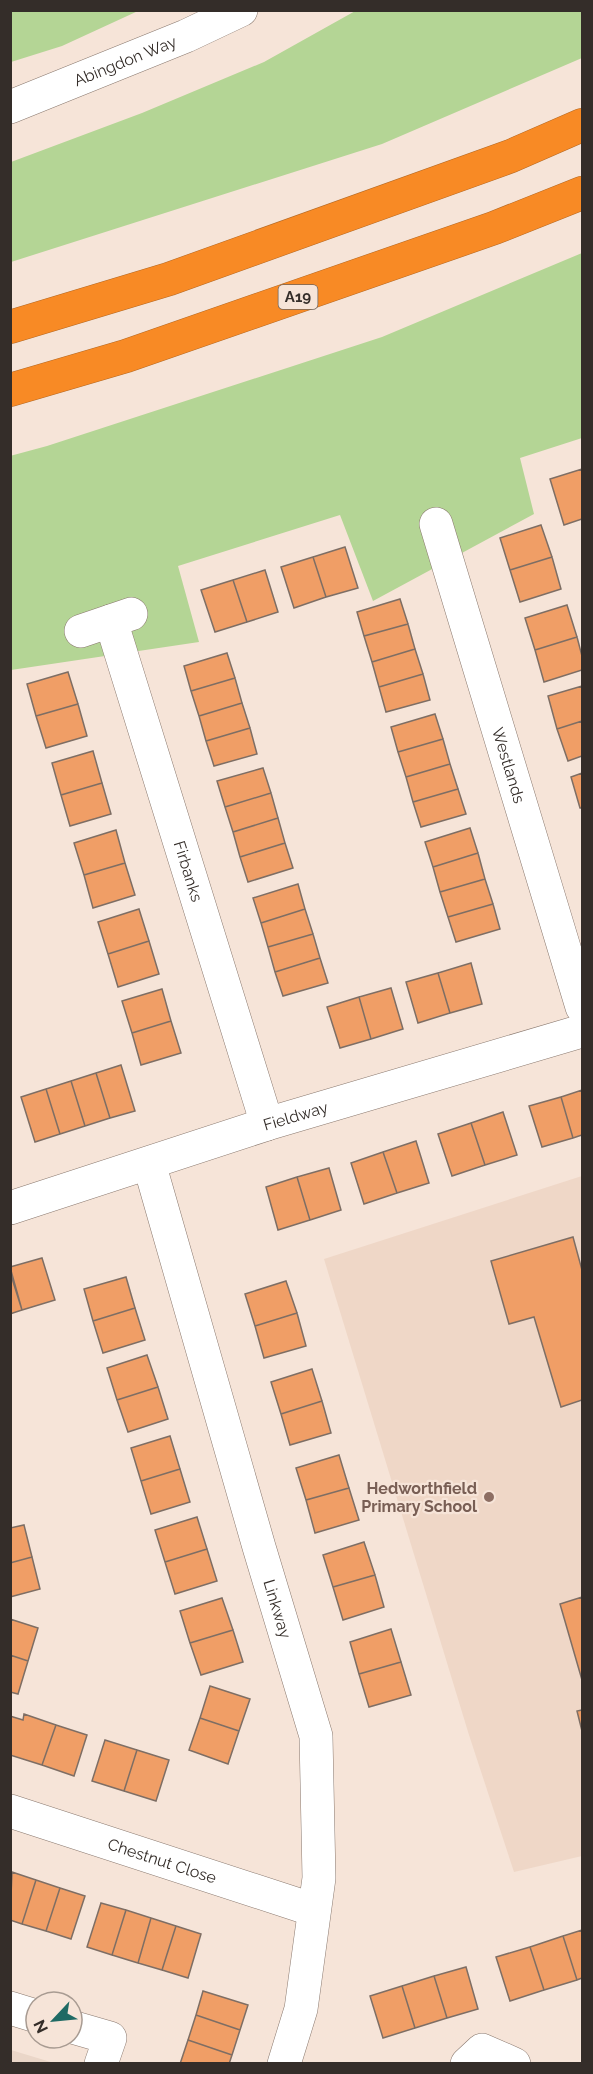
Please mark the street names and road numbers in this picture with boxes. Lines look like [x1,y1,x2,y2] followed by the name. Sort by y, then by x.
[71,32,179,90] street label: Abingdon Way
[278,285,318,309] road number: A19
[488,725,529,806] street label: Westlands
[170,839,207,904] street label: Firbanks
[261,1097,330,1135] street label: Fieldway
[259,1577,295,1641] street label: Linkway
[105,1834,219,1888] street label: Chestnut Close

